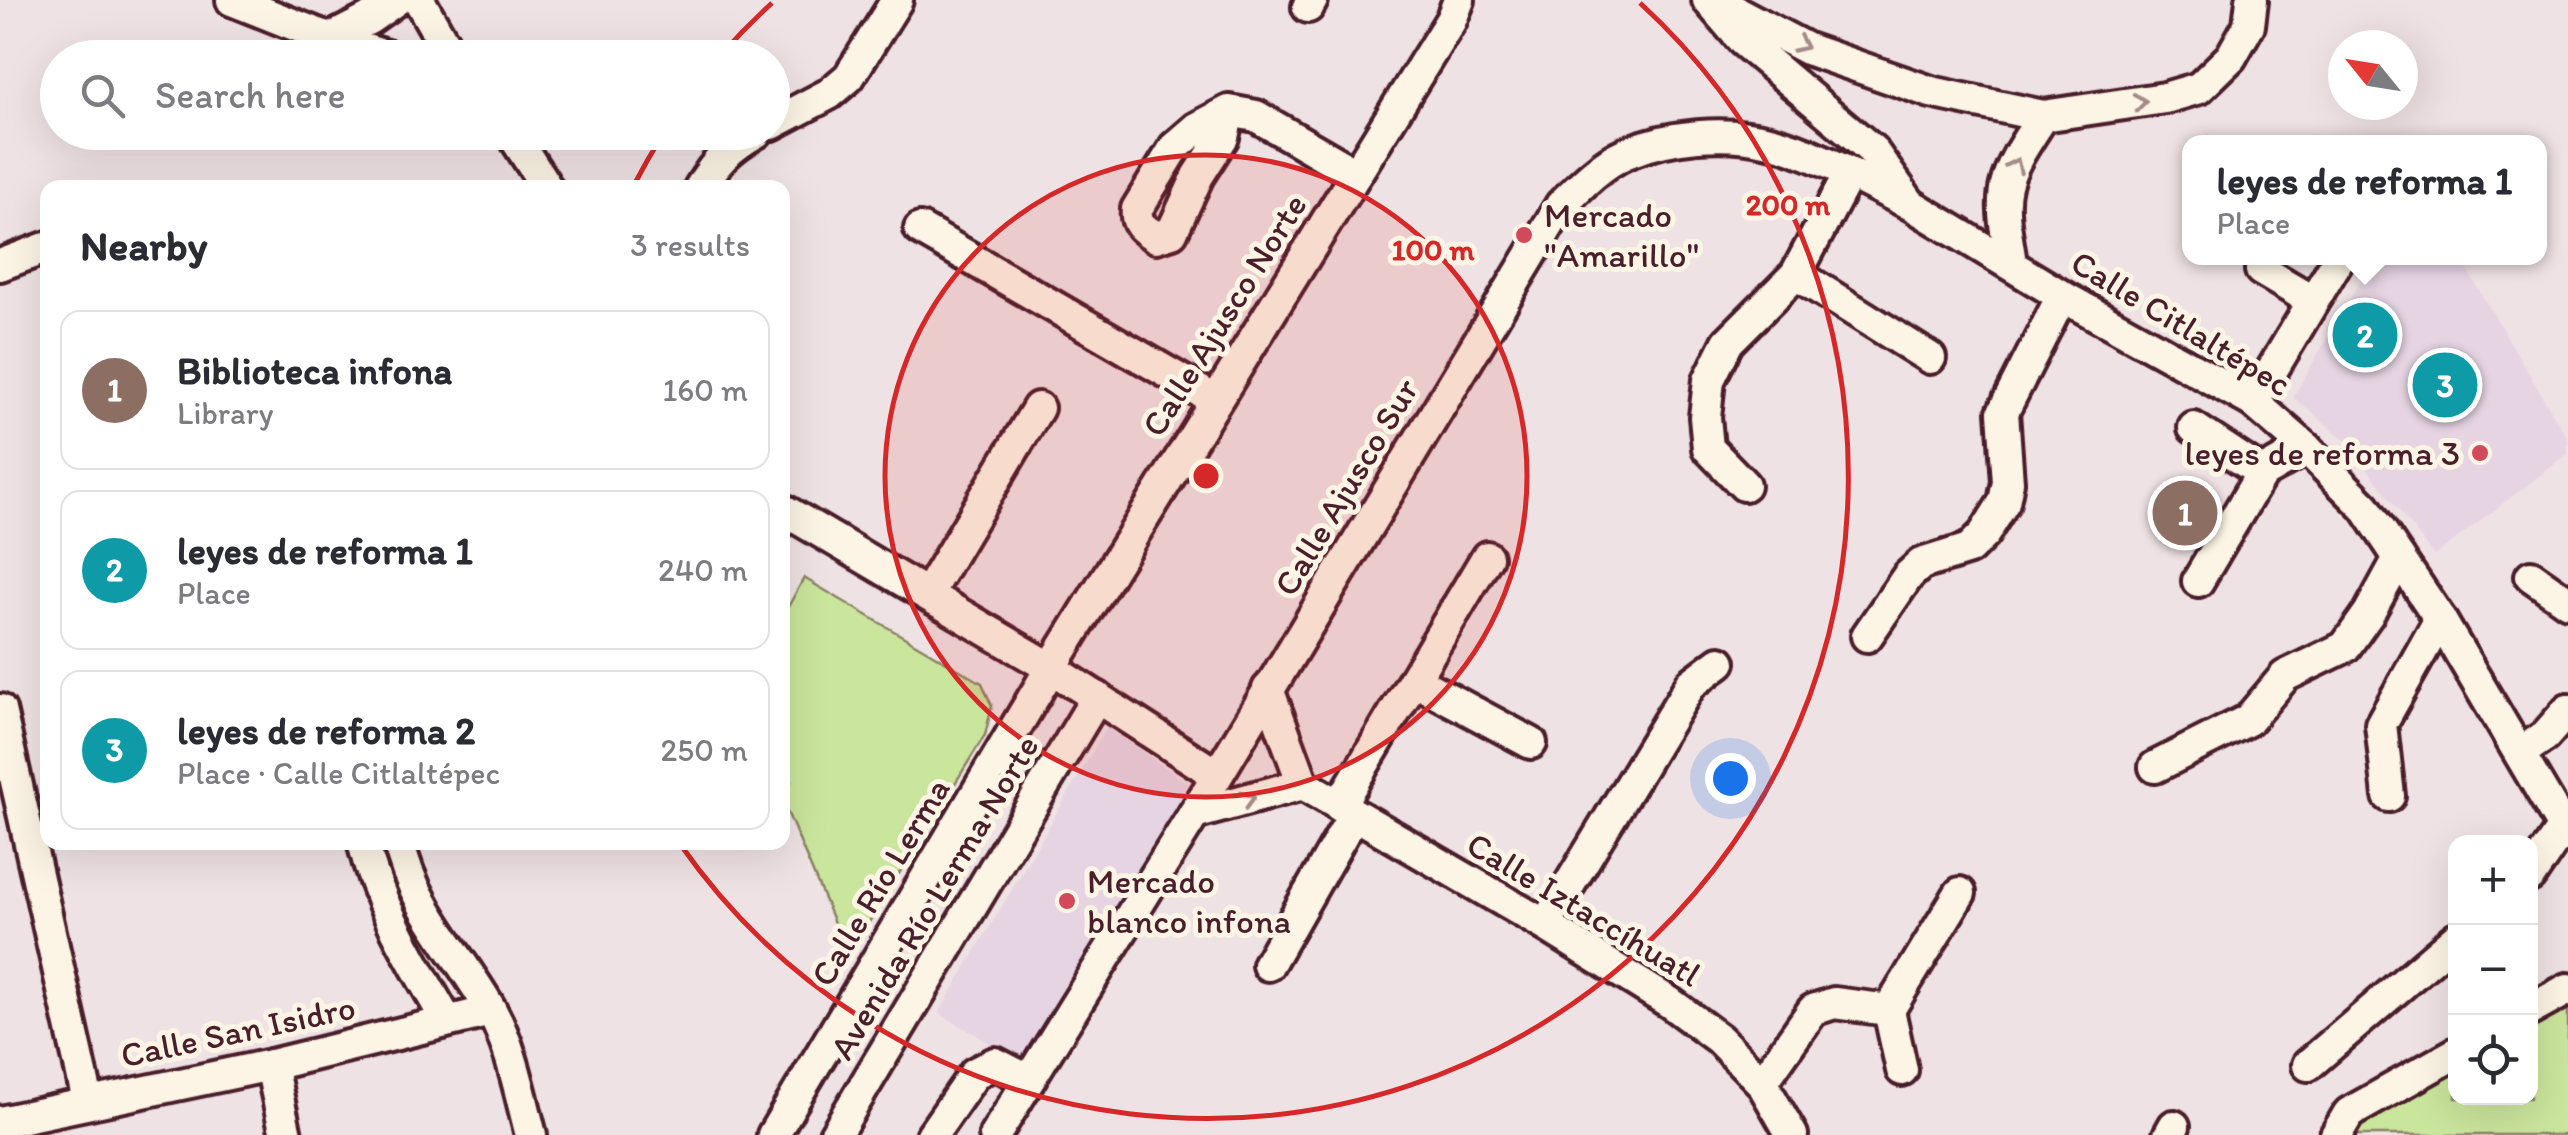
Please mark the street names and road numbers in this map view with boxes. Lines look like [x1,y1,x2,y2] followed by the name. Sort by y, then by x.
[1132,186,1316,444] street label: Calle Ajusco Norte
[2064,241,2298,405] street label: Calle Citlaltépec
[1265,371,1427,603] street label: Calle Ajusco Sur
[820,727,1048,1067] street label: Avenida Río Lerma Norte
[801,770,959,994] street label: Calle Río Lerma
[1459,823,1709,995] street label: Calle Iztaccíhuatl
[117,986,359,1076] street label: Calle San Isidro

